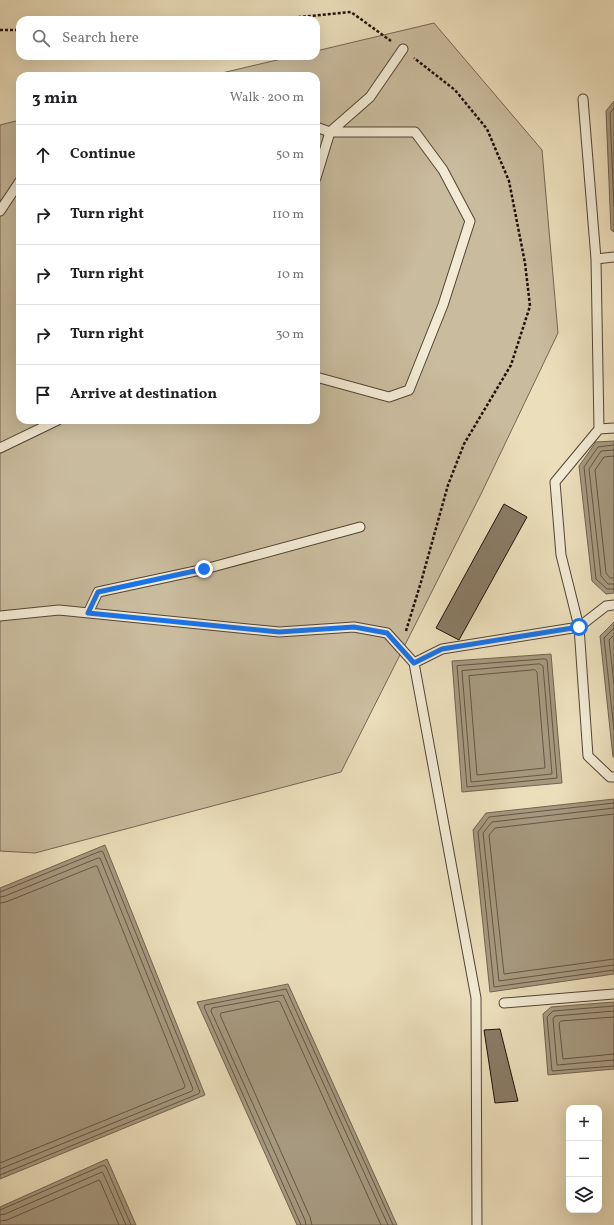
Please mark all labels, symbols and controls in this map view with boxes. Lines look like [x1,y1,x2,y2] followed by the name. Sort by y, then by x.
[16,16,320,60] search box
[30,27,52,49] icon: search
[62,28,139,49] text: Search here
[32,87,78,110] text: 3 min
[230,89,304,107] text: Walk · 200 m
[32,144,54,166] icon: ahead
[70,144,135,165] text: Continue
[276,146,304,164] text: 50 m
[32,204,54,226] icon: right
[70,204,144,225] text: Turn right
[272,206,304,224] text: 110 m
[32,264,54,286] icon: right
[70,264,144,285] text: Turn right
[277,266,304,284] text: 10 m
[32,324,54,346] icon: right
[70,324,144,345] text: Turn right
[276,326,304,344] text: 30 m
[32,384,54,406] icon: arrive
[70,384,217,405] text: Arrive at destination
[195,560,213,578] route end
[570,618,588,636] route start
[566,1105,602,1213] map controls
[566,1105,602,1141] button: +
[566,1141,602,1177] button: −
[566,1177,602,1213] button: layers

